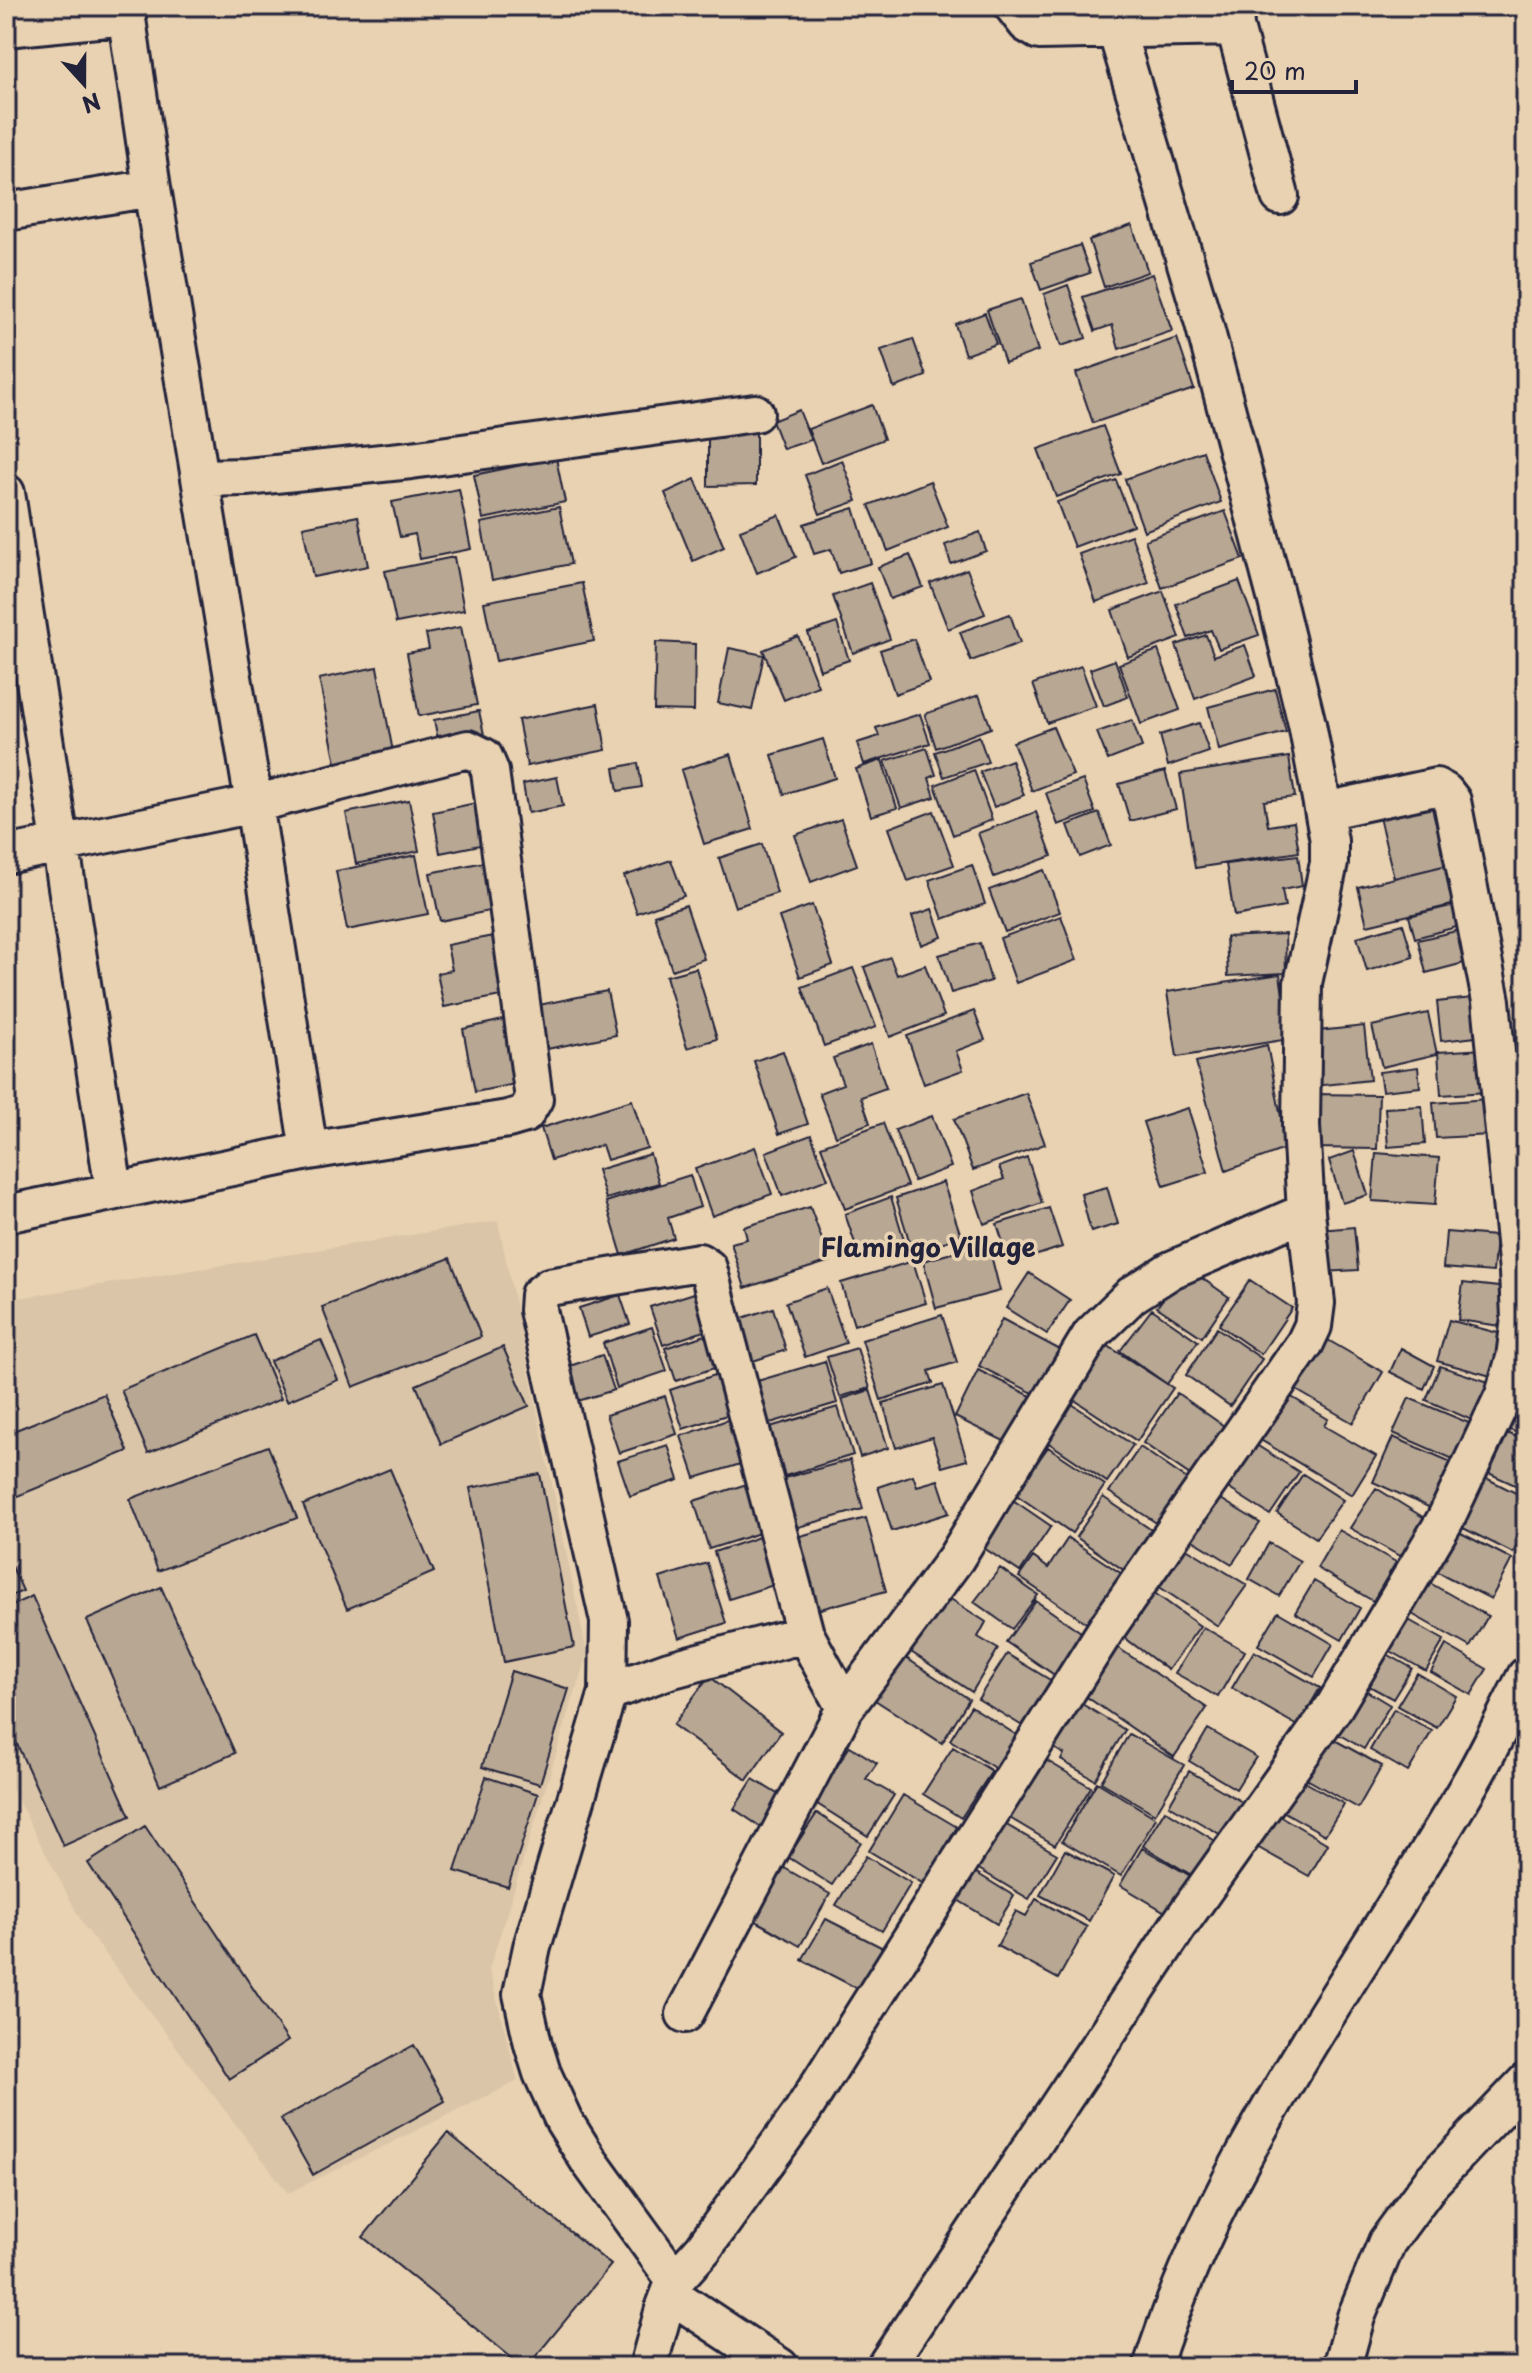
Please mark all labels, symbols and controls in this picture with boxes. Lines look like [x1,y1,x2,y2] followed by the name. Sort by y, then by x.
[44,44,124,124] north arrow
[1232,44,1356,94] scale bar
[1244,52,1306,88] text: 20 m
[78,86,106,123] text: N
[820,1227,1036,1266] district label: Flamingo Village

